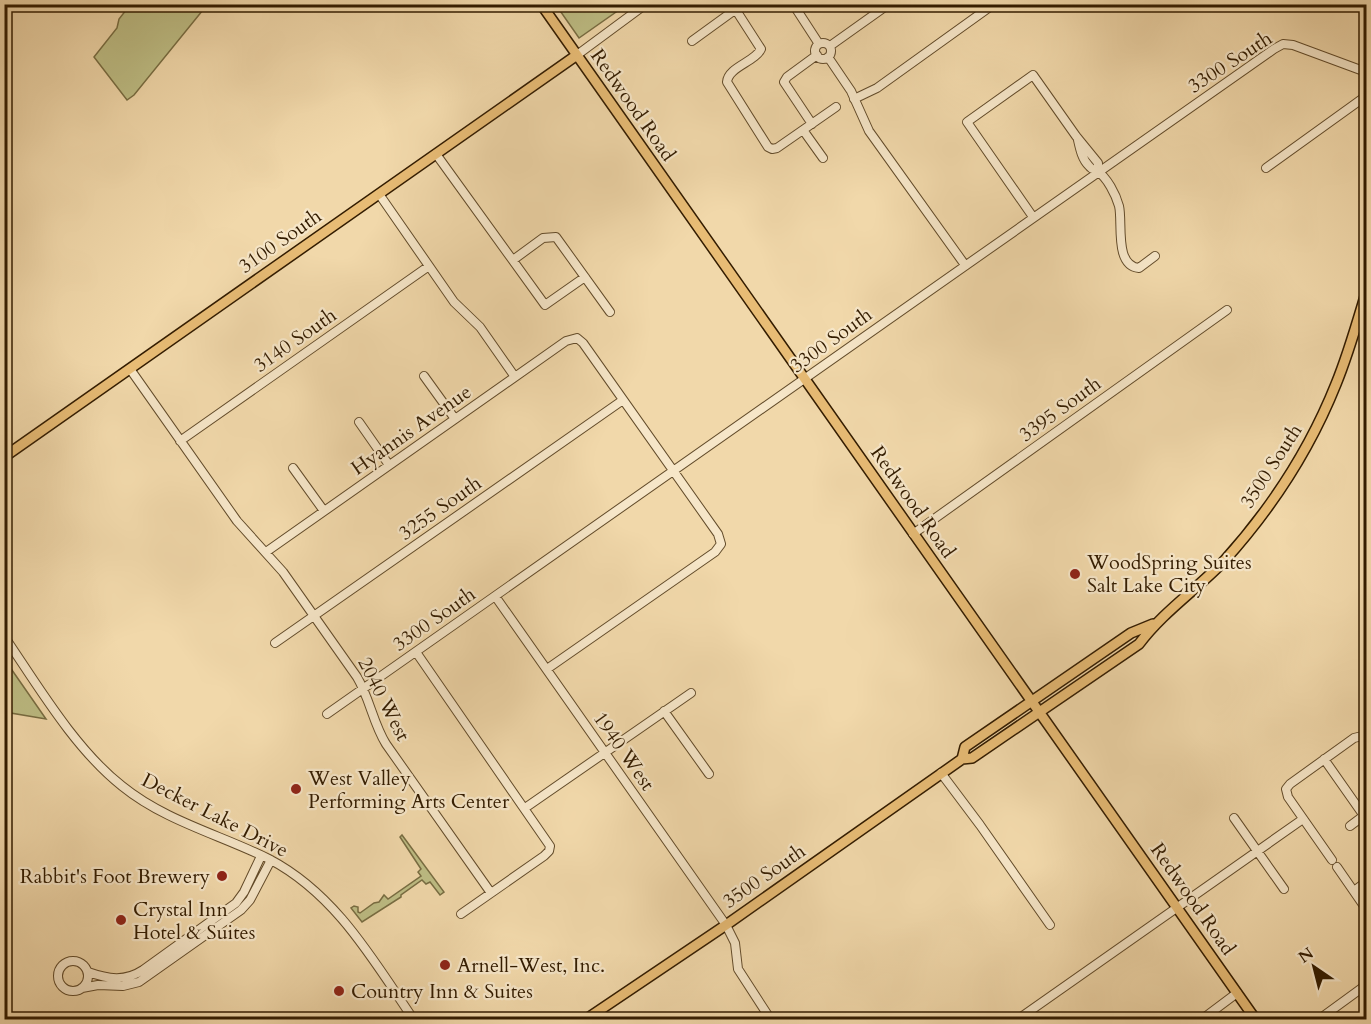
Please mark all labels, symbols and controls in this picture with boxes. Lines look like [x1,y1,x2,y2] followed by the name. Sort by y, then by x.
[1183,25,1277,99] street label: 3300 South
[584,44,682,167] street label: Redwood Road
[233,203,327,279] street label: 3100 South
[784,301,878,379] street label: 3300 South
[248,302,342,378] street label: 3140 South
[1013,370,1107,448] street label: 3395 South
[345,378,477,482] street label: Hyannis Avenue
[1234,419,1308,513] street label: 3500 South
[864,441,962,564] street label: Redwood Road
[393,470,487,546] street label: 3255 South
[1086,549,1252,599] place label: WoodSpring Suites Salt Lake City
[1068,567,1082,581] marker: WoodSpring Suites Salt Lake City
[387,581,481,657] street label: 3300 South
[351,653,417,746] street label: 2040 West
[587,706,661,796] street label: 1940 West
[307,765,510,815] place label: West Valley Performing Arts Center
[137,766,293,864] street label: Decker Lake Drive
[289,782,303,796] marker: West Valley Performing Arts Center
[717,838,811,914] street label: 3500 South
[1144,838,1242,961] street label: Redwood Road
[20,863,210,890] place label: Rabbit's Foot Brewery
[215,869,229,883] marker: Rabbit's Foot Brewery
[133,896,255,946] place label: Crystal Inn Hotel & Suites
[114,913,128,927] marker: Crystal Inn Hotel & Suites
[1284,937,1344,997] north arrow
[1294,942,1318,969] text: N
[457,952,605,979] place label: Arnell-West, Inc.
[438,958,452,972] marker: Arnell-West, Inc.
[351,978,533,1005] place label: Country Inn & Suites
[332,984,346,998] marker: Country Inn & Suites

